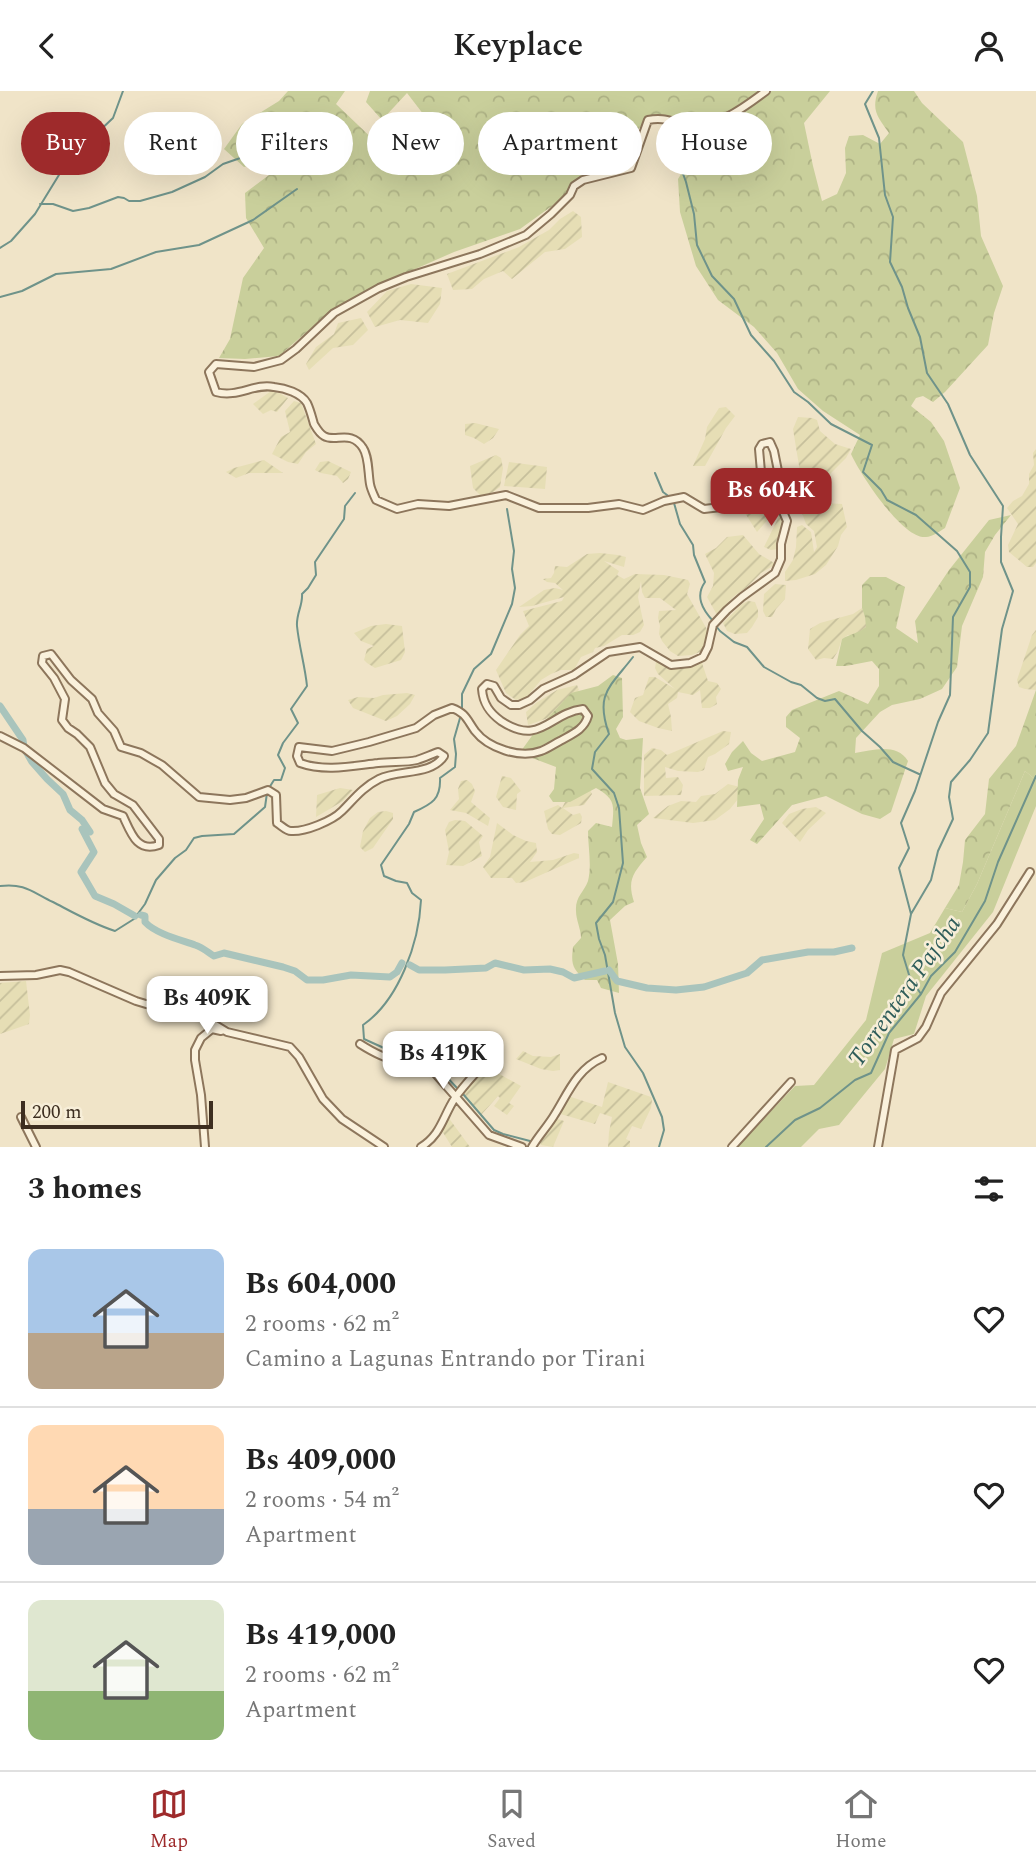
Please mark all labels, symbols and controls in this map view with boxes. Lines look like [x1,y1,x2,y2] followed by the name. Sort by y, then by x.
[453,21,583,70] text: Keyplace
[28,27,66,65] icon: back
[970,27,1008,65] icon: person
[21,112,110,175] chip: Buy
[124,112,222,175] chip: Rent
[236,112,353,175] chip: Filters
[367,112,464,175] chip: New
[478,112,642,175] chip: Apartment
[656,112,772,175] chip: House
[706,469,836,528] pin: Bs 604K
[727,473,815,508] text: Bs 604K
[839,909,970,1074] water label: Torrentera Pajcha
[142,977,272,1036] pin: Bs 409K
[163,981,251,1016] text: Bs 409K
[378,1031,508,1091] pin: Bs 419K
[399,1036,487,1071] text: Bs 419K
[21,1098,214,1130] scale bar
[32,1098,82,1127] text: 200 m
[28,1166,142,1212] text: 3 homes
[970,1170,1008,1208] icon: filters
[245,1261,396,1307] text: Bs 604,000
[84,1277,168,1361] icon: home
[970,1300,1008,1338] icon: heart
[245,1307,399,1342] text: 2 rooms · 62 m²
[245,1342,646,1377] text: Camino a Lagunas Entrando por Tirani
[245,1437,396,1483] text: Bs 409,000
[84,1453,168,1537] icon: home
[970,1476,1008,1514] icon: heart
[245,1483,399,1518] text: 2 rooms · 54 m²
[245,1518,357,1553] text: Apartment
[245,1612,396,1658] text: Bs 419,000
[84,1628,168,1712] icon: home
[970,1651,1008,1689] icon: heart
[245,1658,399,1693] text: 2 rooms · 62 m²
[245,1693,357,1728] text: Apartment
[150,1785,188,1856] tab: Map
[487,1785,536,1856] tab: Saved
[835,1785,886,1856] tab: Home

